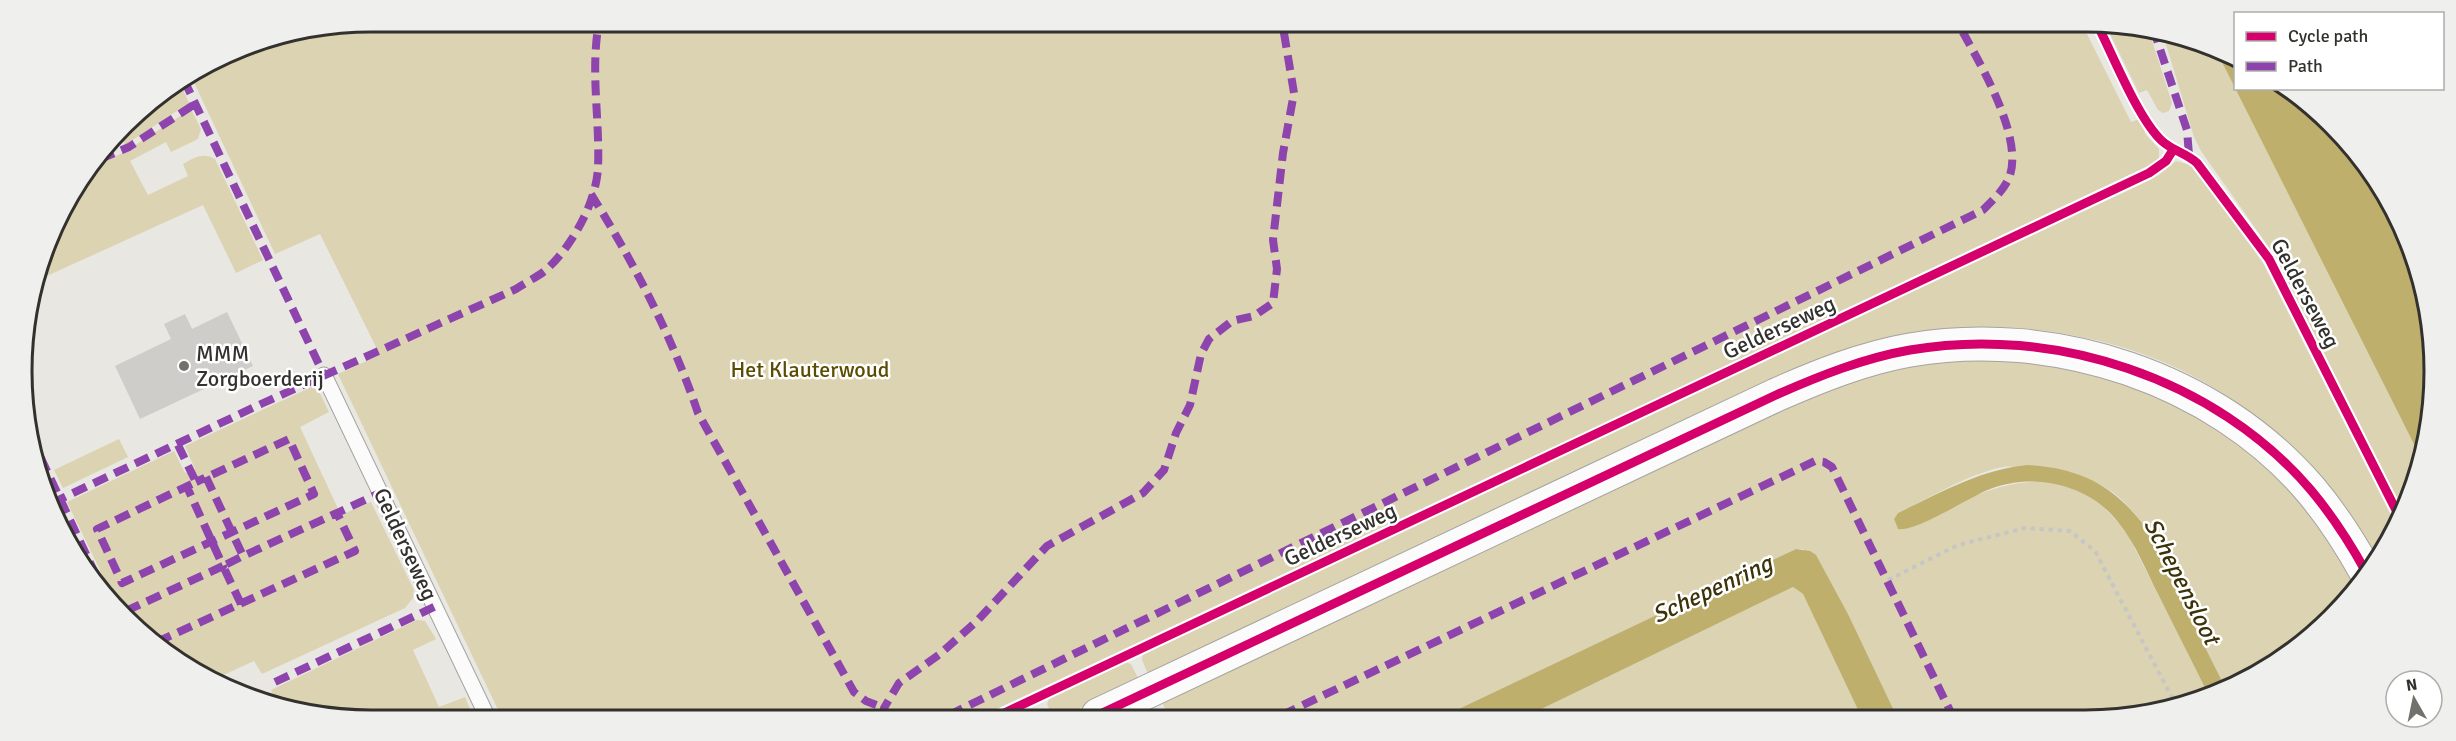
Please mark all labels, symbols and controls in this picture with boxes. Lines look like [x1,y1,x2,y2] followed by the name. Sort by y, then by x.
[2234,12,2444,90] legend
[2288,25,2368,47] text: Cycle path
[2288,55,2323,77] text: Path
[2265,234,2346,353] street label: Gelderseweg
[1719,290,1840,365] street label: Gelderseweg
[196,340,324,392] place label: MMM Zorgboerderij
[731,356,890,383] park label: Het Klauterwoud
[177,359,191,373] marker: MMM Zorgboerderij
[368,484,443,605] street label: Gelderseweg
[1280,497,1401,572] street label: Gelderseweg
[2137,513,2228,652] water label: Schepensloot
[1647,547,1779,630] water label: Schepenring
[2384,669,2444,729] north arrow
[2405,674,2419,696] text: N

